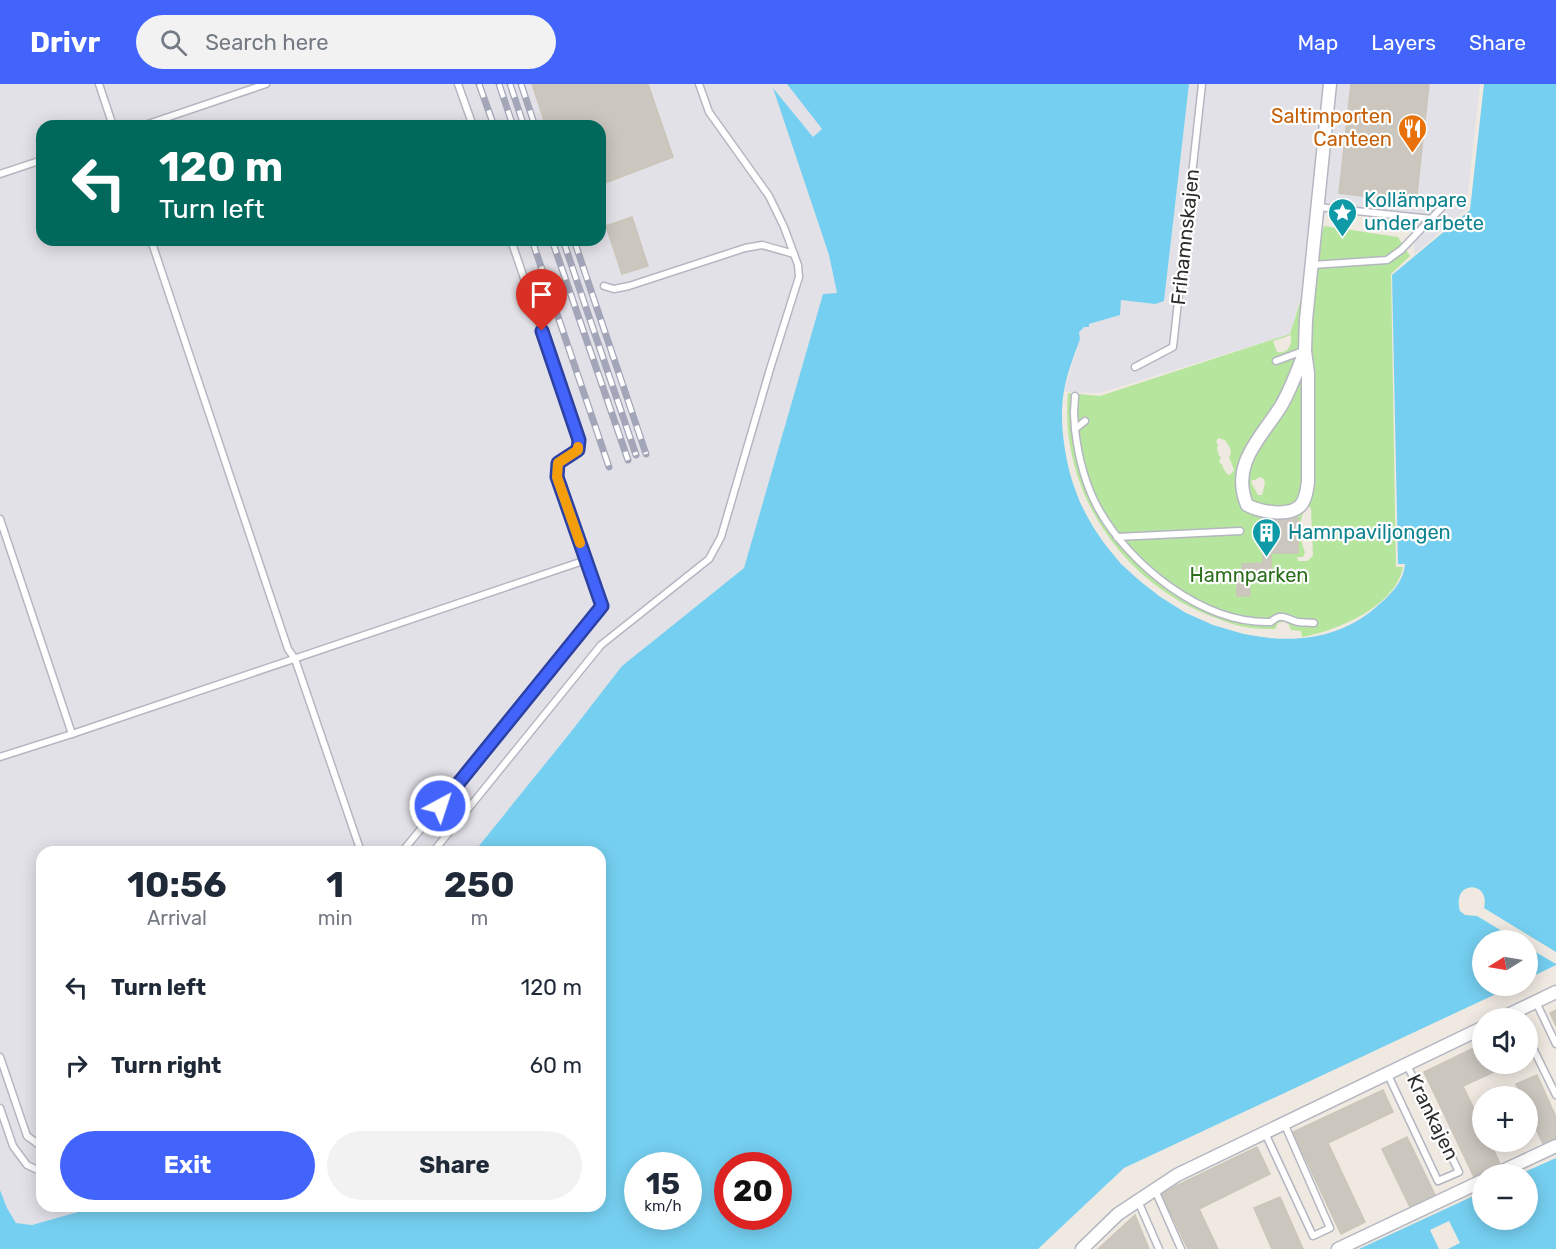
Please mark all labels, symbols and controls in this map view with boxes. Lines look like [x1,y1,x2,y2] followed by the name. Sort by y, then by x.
[136,15,556,69] search box
[30,26,100,59] text: Drivr
[157,26,190,59] icon: search
[205,29,329,56] text: Search here
[1297,30,1338,55] text: Map
[1371,30,1436,55] text: Layers
[1469,30,1526,55] text: Share
[1271,104,1392,151] place label: Saltimporten Canteen
[1397,112,1429,154] restaurant icon: Saltimporten Canteen
[159,142,283,192] text: 120 m
[60,144,138,222] icon: left
[1166,168,1204,306] street label: Frihamnskajen
[1364,188,1484,235] place label: Kollämpare under arbete
[159,193,264,225] text: Turn left
[1327,196,1359,238] place icon: Kollämpare under arbete
[516,269,567,331] pin
[525,278,558,311] icon: arrive
[1251,516,1283,558] building icon: Hamnpaviljongen
[1288,520,1451,544] place label: Hamnpaviljongen
[1190,563,1308,587] park label: Hamnparken
[408,774,472,838] position arrow
[127,863,227,906] text: 10:56
[326,863,344,906] text: 1
[444,863,515,906] text: 250
[147,906,207,930] text: Arrival
[318,906,353,930] text: min
[470,906,488,930] text: m
[1472,930,1538,996] north arrow
[1472,930,1538,1230] map controls
[60,971,93,1004] icon: left
[111,974,206,1001] text: Turn left
[521,974,582,1001] text: 120 m
[1472,1008,1538,1074] button: sound
[60,1049,93,1082] icon: right
[111,1052,221,1079] text: Turn right
[530,1052,582,1079] text: 60 m
[1402,1070,1464,1164] street label: Krankajen
[1472,1086,1538,1152] button: +
[60,1131,315,1200] button: Exit
[327,1131,582,1200] button: Share
[714,1152,792,1230] speed limit sign: 20
[1472,1164,1538,1230] button: −
[646,1166,680,1202] text: 15
[644,1197,682,1215] text: km/h

